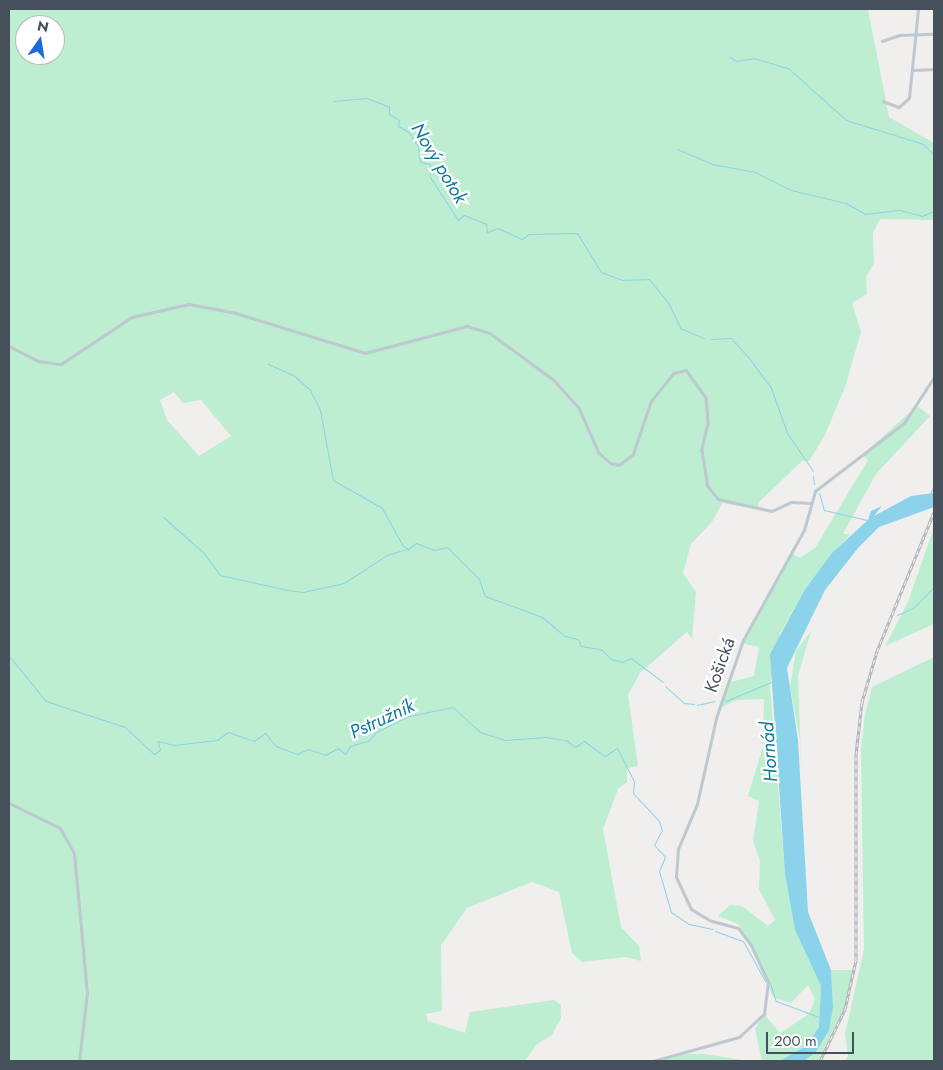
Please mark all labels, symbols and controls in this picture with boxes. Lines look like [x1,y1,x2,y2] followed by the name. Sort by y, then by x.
[15,15,65,65] north arrow
[35,15,51,37] text: N
[406,119,472,207] water label: Nový potok
[700,635,740,695] street label: Košická
[346,694,418,744] water label: Pstružník
[756,721,782,783] water label: Hornád
[768,1022,856,1054] scale bar
[774,1030,817,1052] text: 200 m

